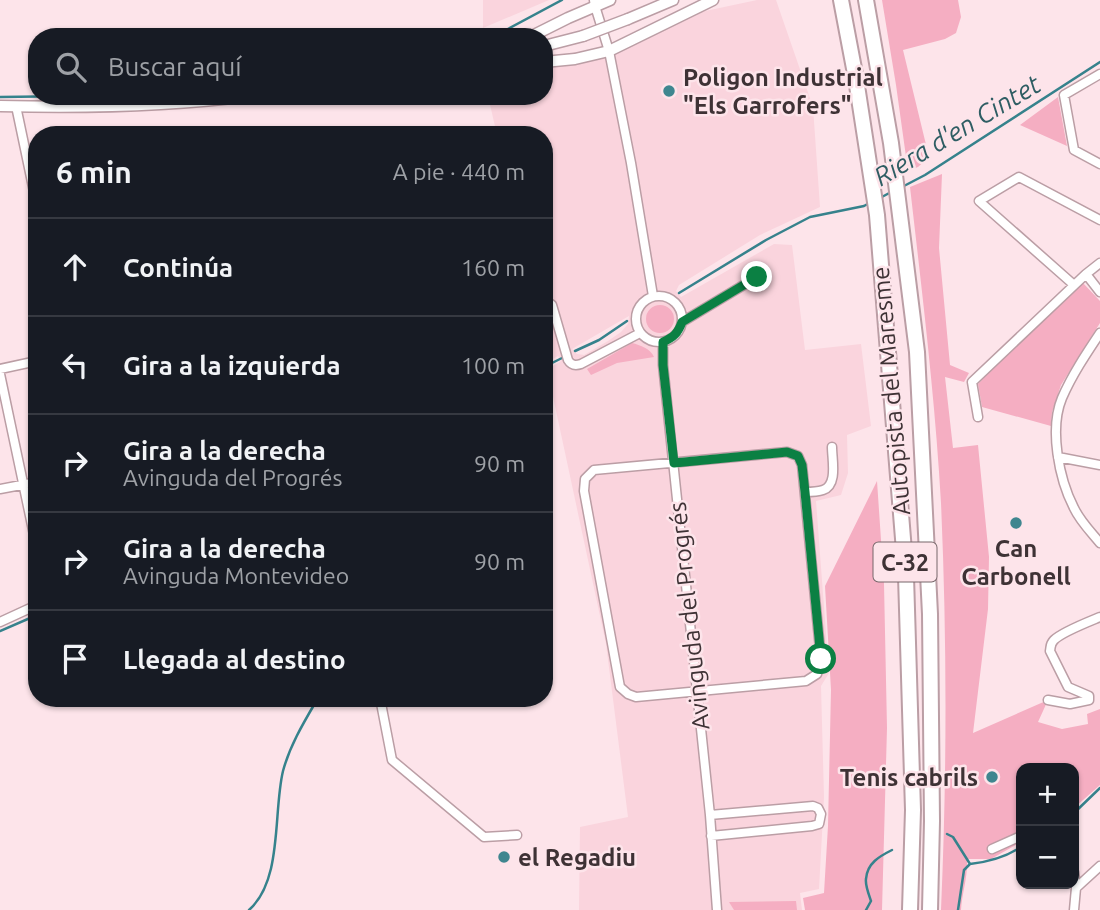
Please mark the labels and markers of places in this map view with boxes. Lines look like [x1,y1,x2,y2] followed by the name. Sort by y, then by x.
[683,64,883,119] place label: Poligon Industrial "Els Garrofers"
[661,83,677,99] marker: Poligon Industrial "Els Garrofers"
[1008,515,1024,531] marker: Can Carbonell
[961,535,1071,590] place label: Can Carbonell
[840,764,978,791] place label: Tenis cabrils
[984,769,1000,785] marker: Tenis cabrils
[518,844,636,871] place label: el Regadiu
[496,849,512,865] marker: el Regadiu

